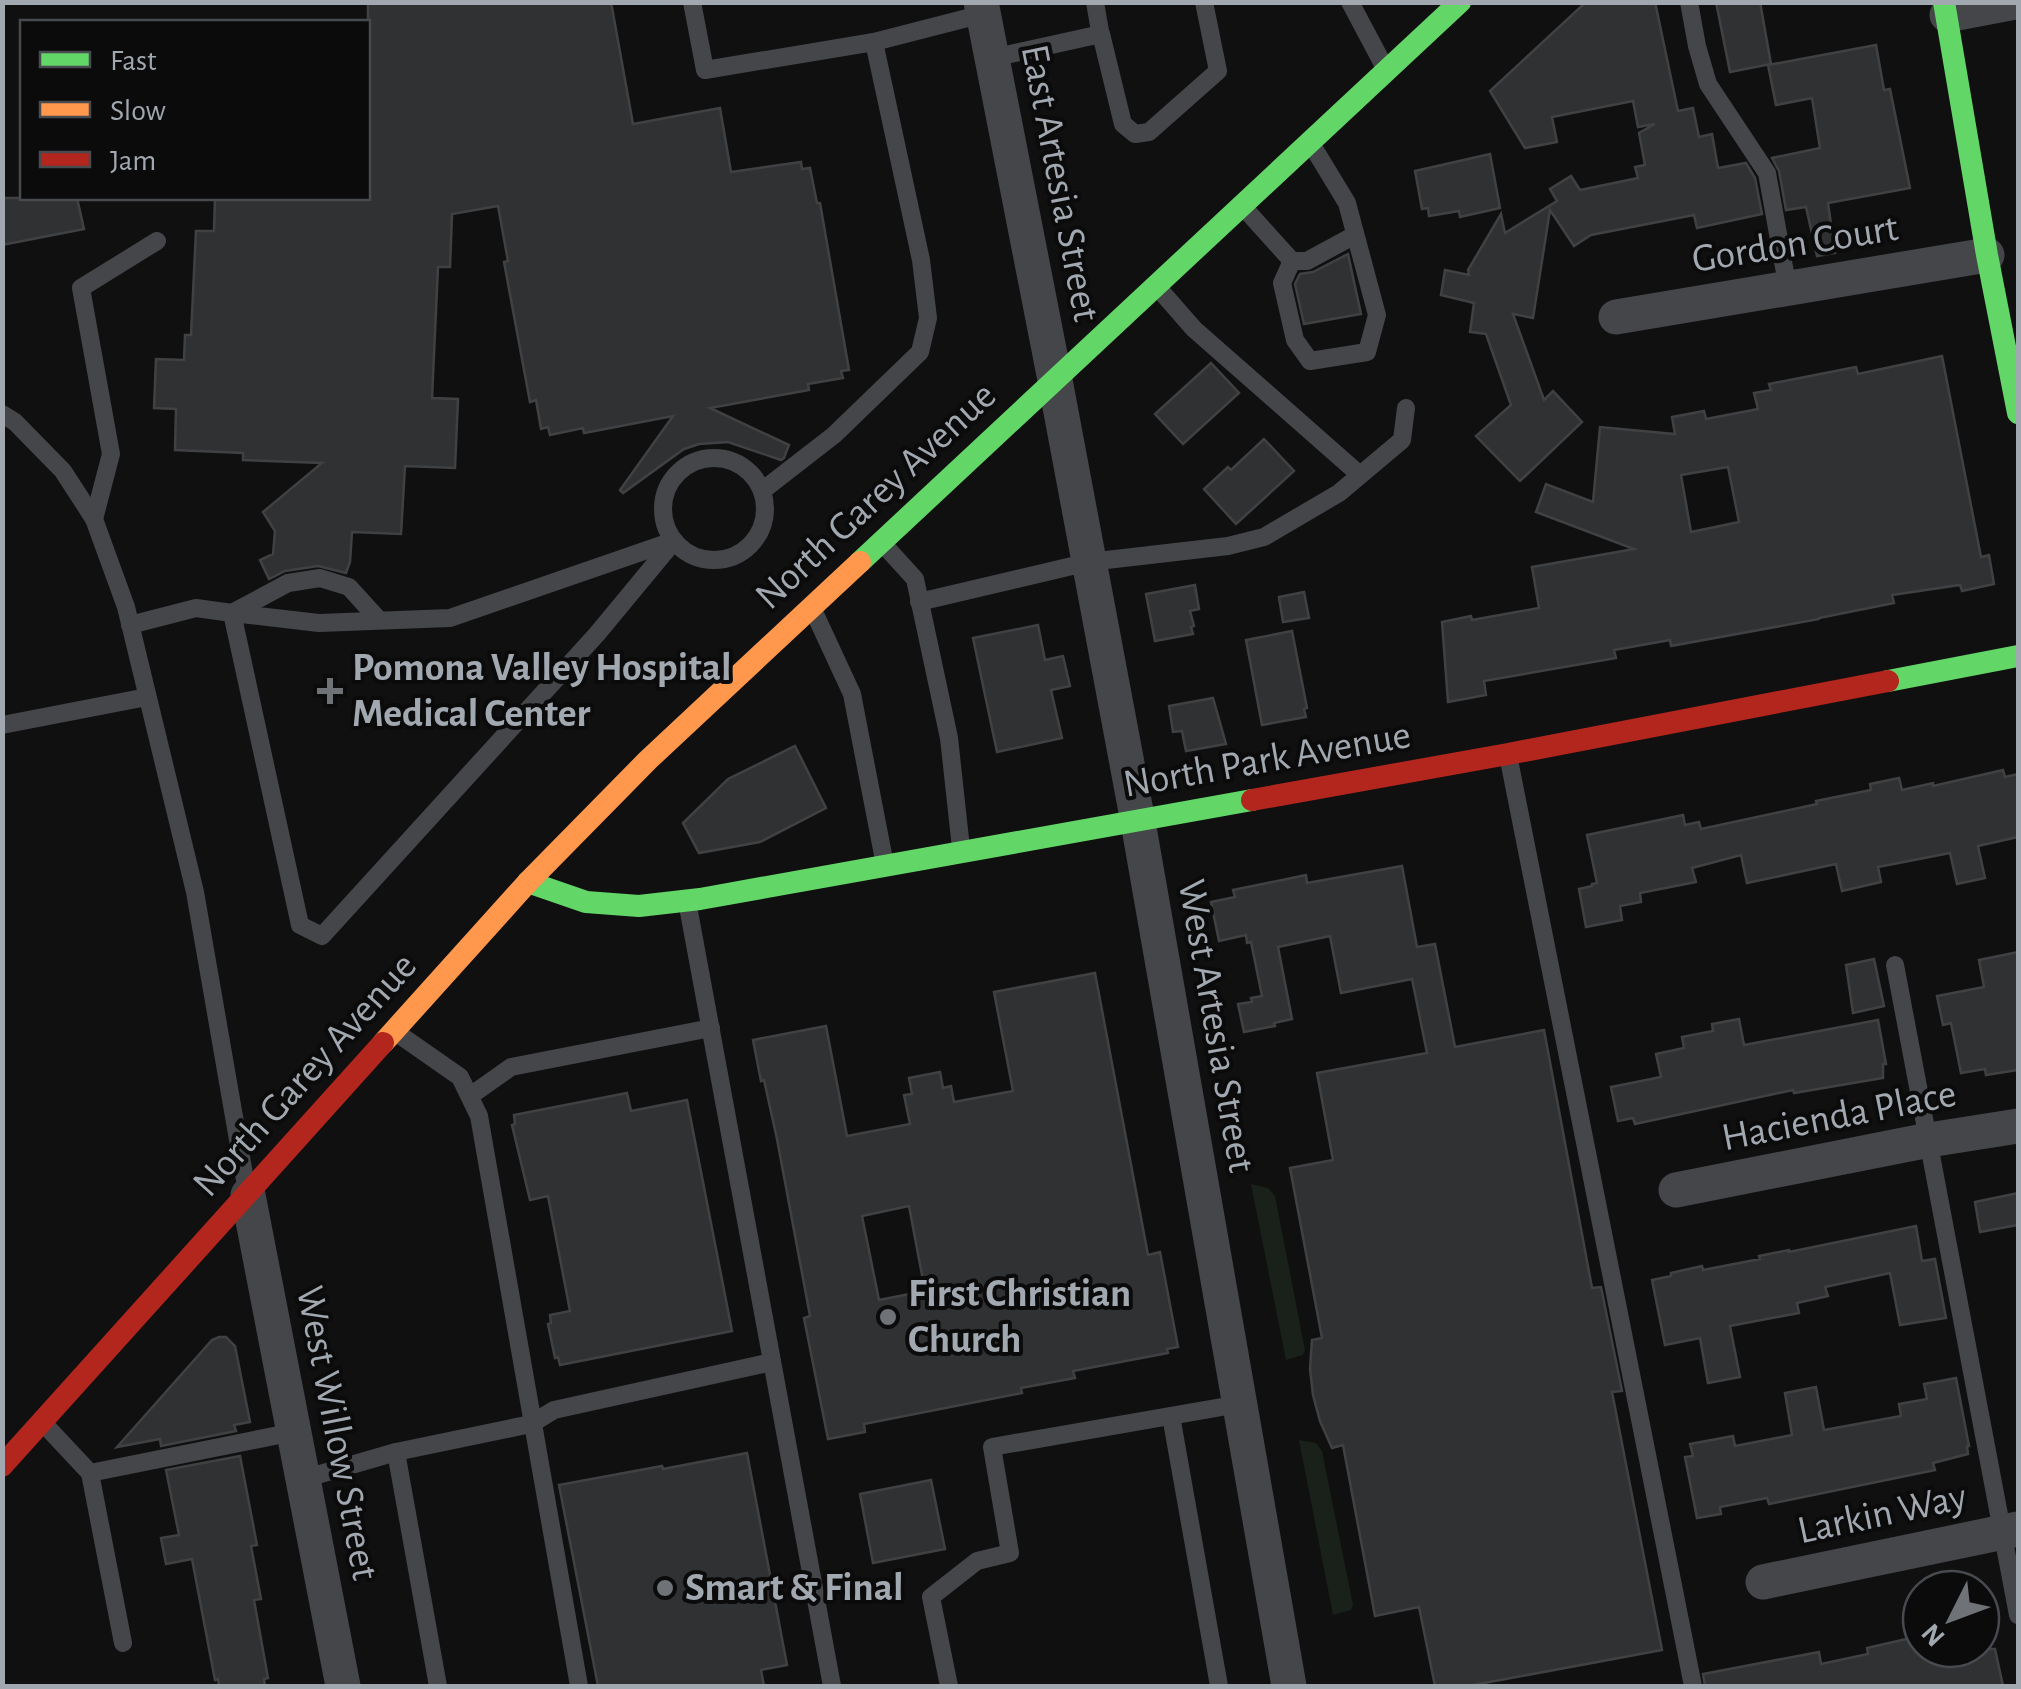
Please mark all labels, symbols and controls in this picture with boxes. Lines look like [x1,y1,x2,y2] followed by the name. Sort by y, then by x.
[20,20,370,200] legend
[1014,41,1106,325] street label: East Artesia Street
[110,46,157,76] text: Fast
[110,96,166,126] text: Slow
[110,146,156,176] text: Jam
[1689,208,1901,280] street label: Gordon Court
[748,375,1004,617] street label: North Garey Avenue
[352,648,732,734] place label: Pomona Valley Hospital Medical Center
[317,678,343,704] marker: Pomona Valley Hospital Medical Center
[1120,715,1414,805] street label: North Park Avenue
[1171,876,1261,1176] street label: West Artesia Street
[186,946,424,1204] street label: North Garey Avenue
[1718,1074,1960,1158] street label: Hacienda Place
[908,1274,1131,1360] place label: First Christian Church
[289,1283,385,1584] street label: West Willow Street
[877,1306,899,1328] marker: First Christian Church
[1794,1477,1970,1551] street label: Larkin Way
[685,1568,904,1608] place label: Smart & Final
[1901,1569,2001,1669] north arrow
[654,1577,676,1599] marker: Smart & Final
[1917,1618,1951,1651] text: N

